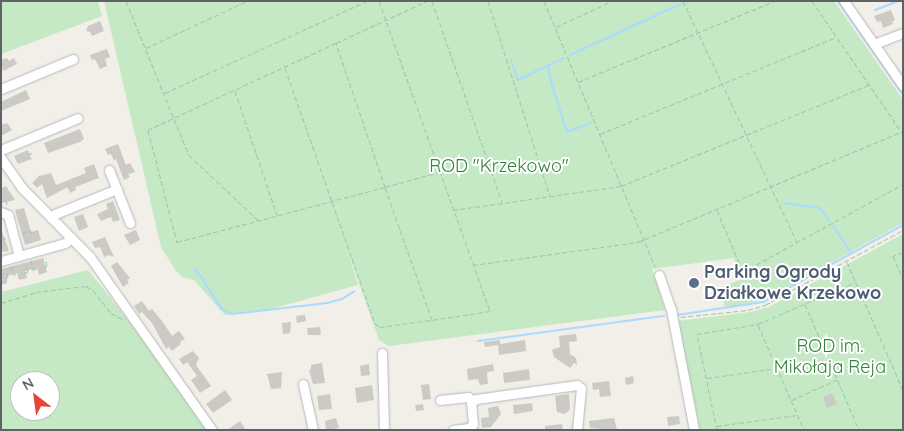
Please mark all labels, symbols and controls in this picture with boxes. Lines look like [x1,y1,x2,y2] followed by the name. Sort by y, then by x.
[429,155,569,177] park label: ROD "Krzekowo"
[704,262,881,304] place label: Parking Ogrody Działkowe Krzekowo
[688,277,700,289] marker: Parking Ogrody Działkowe Krzekowo
[774,336,886,378] park label: ROD im. Mikołaja Reja
[10,371,60,421] north arrow
[19,374,37,394] text: N

